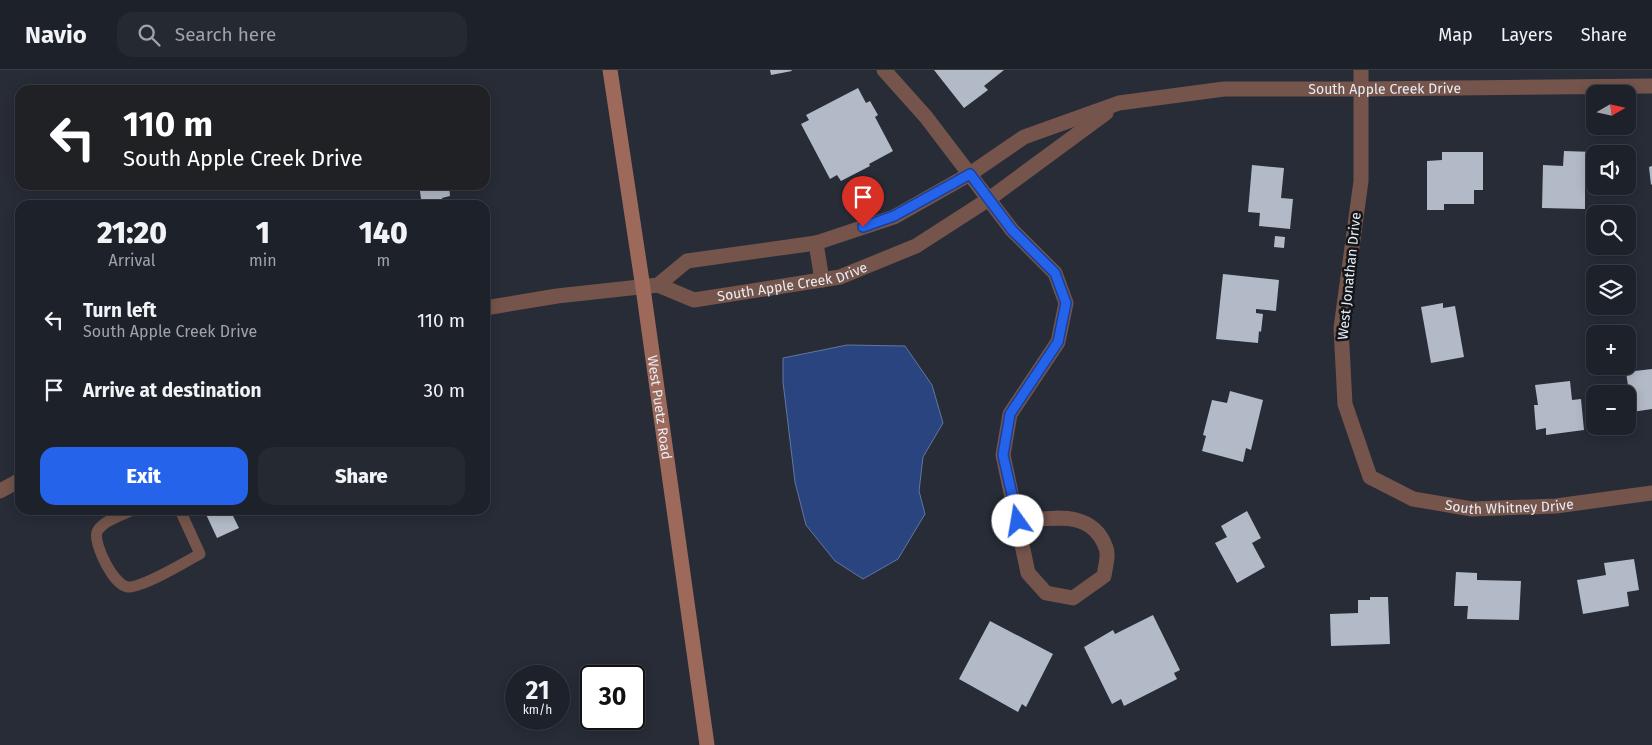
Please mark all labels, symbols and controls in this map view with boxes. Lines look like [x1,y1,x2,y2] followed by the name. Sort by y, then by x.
[117,12,467,57] search box
[25,21,87,49] text: Navio
[135,21,163,49] icon: search
[175,23,276,46] text: Search here
[1438,24,1473,46] text: Map
[1501,24,1553,46] text: Layers
[1581,24,1627,46] text: Share
[1308,80,1461,98] street label: South Apple Creek Drive
[1586,85,1636,135] north arrow
[1586,85,1636,435] map controls
[123,103,213,145] text: 110 m
[40,105,105,170] icon: left
[123,145,363,172] text: South Apple Creek Drive
[1586,145,1636,195] button: sound
[842,176,884,227] pin
[849,183,877,211] icon: arrive
[1586,205,1636,255] button: search
[1334,211,1365,341] street label: West Jonathan Drive
[97,215,167,251] text: 21:20
[256,215,270,251] text: 1
[359,215,408,251] text: 140
[109,251,155,270] text: Arrival
[249,251,277,270] text: min
[376,251,390,270] text: m
[716,259,870,305] street label: South Apple Creek Drive
[1586,265,1636,315] button: layers
[83,299,157,322] text: Turn left
[40,306,68,334] icon: left
[417,309,465,332] text: 110 m
[83,322,257,341] text: South Apple Creek Drive
[1586,325,1636,375] button: +
[644,354,675,461] street label: West Puetz Road
[40,376,68,404] icon: arrive
[83,379,262,402] text: Arrive at destination
[424,379,465,402] text: 30 m
[1586,385,1636,435] button: −
[40,447,248,505] button: Exit
[258,447,465,505] button: Share
[991,494,1043,546] position arrow
[1444,496,1575,518] street label: South Whitney Drive
[580,665,645,730] speed limit sign: 30
[526,676,549,706] text: 21
[523,703,552,717] text: km/h

